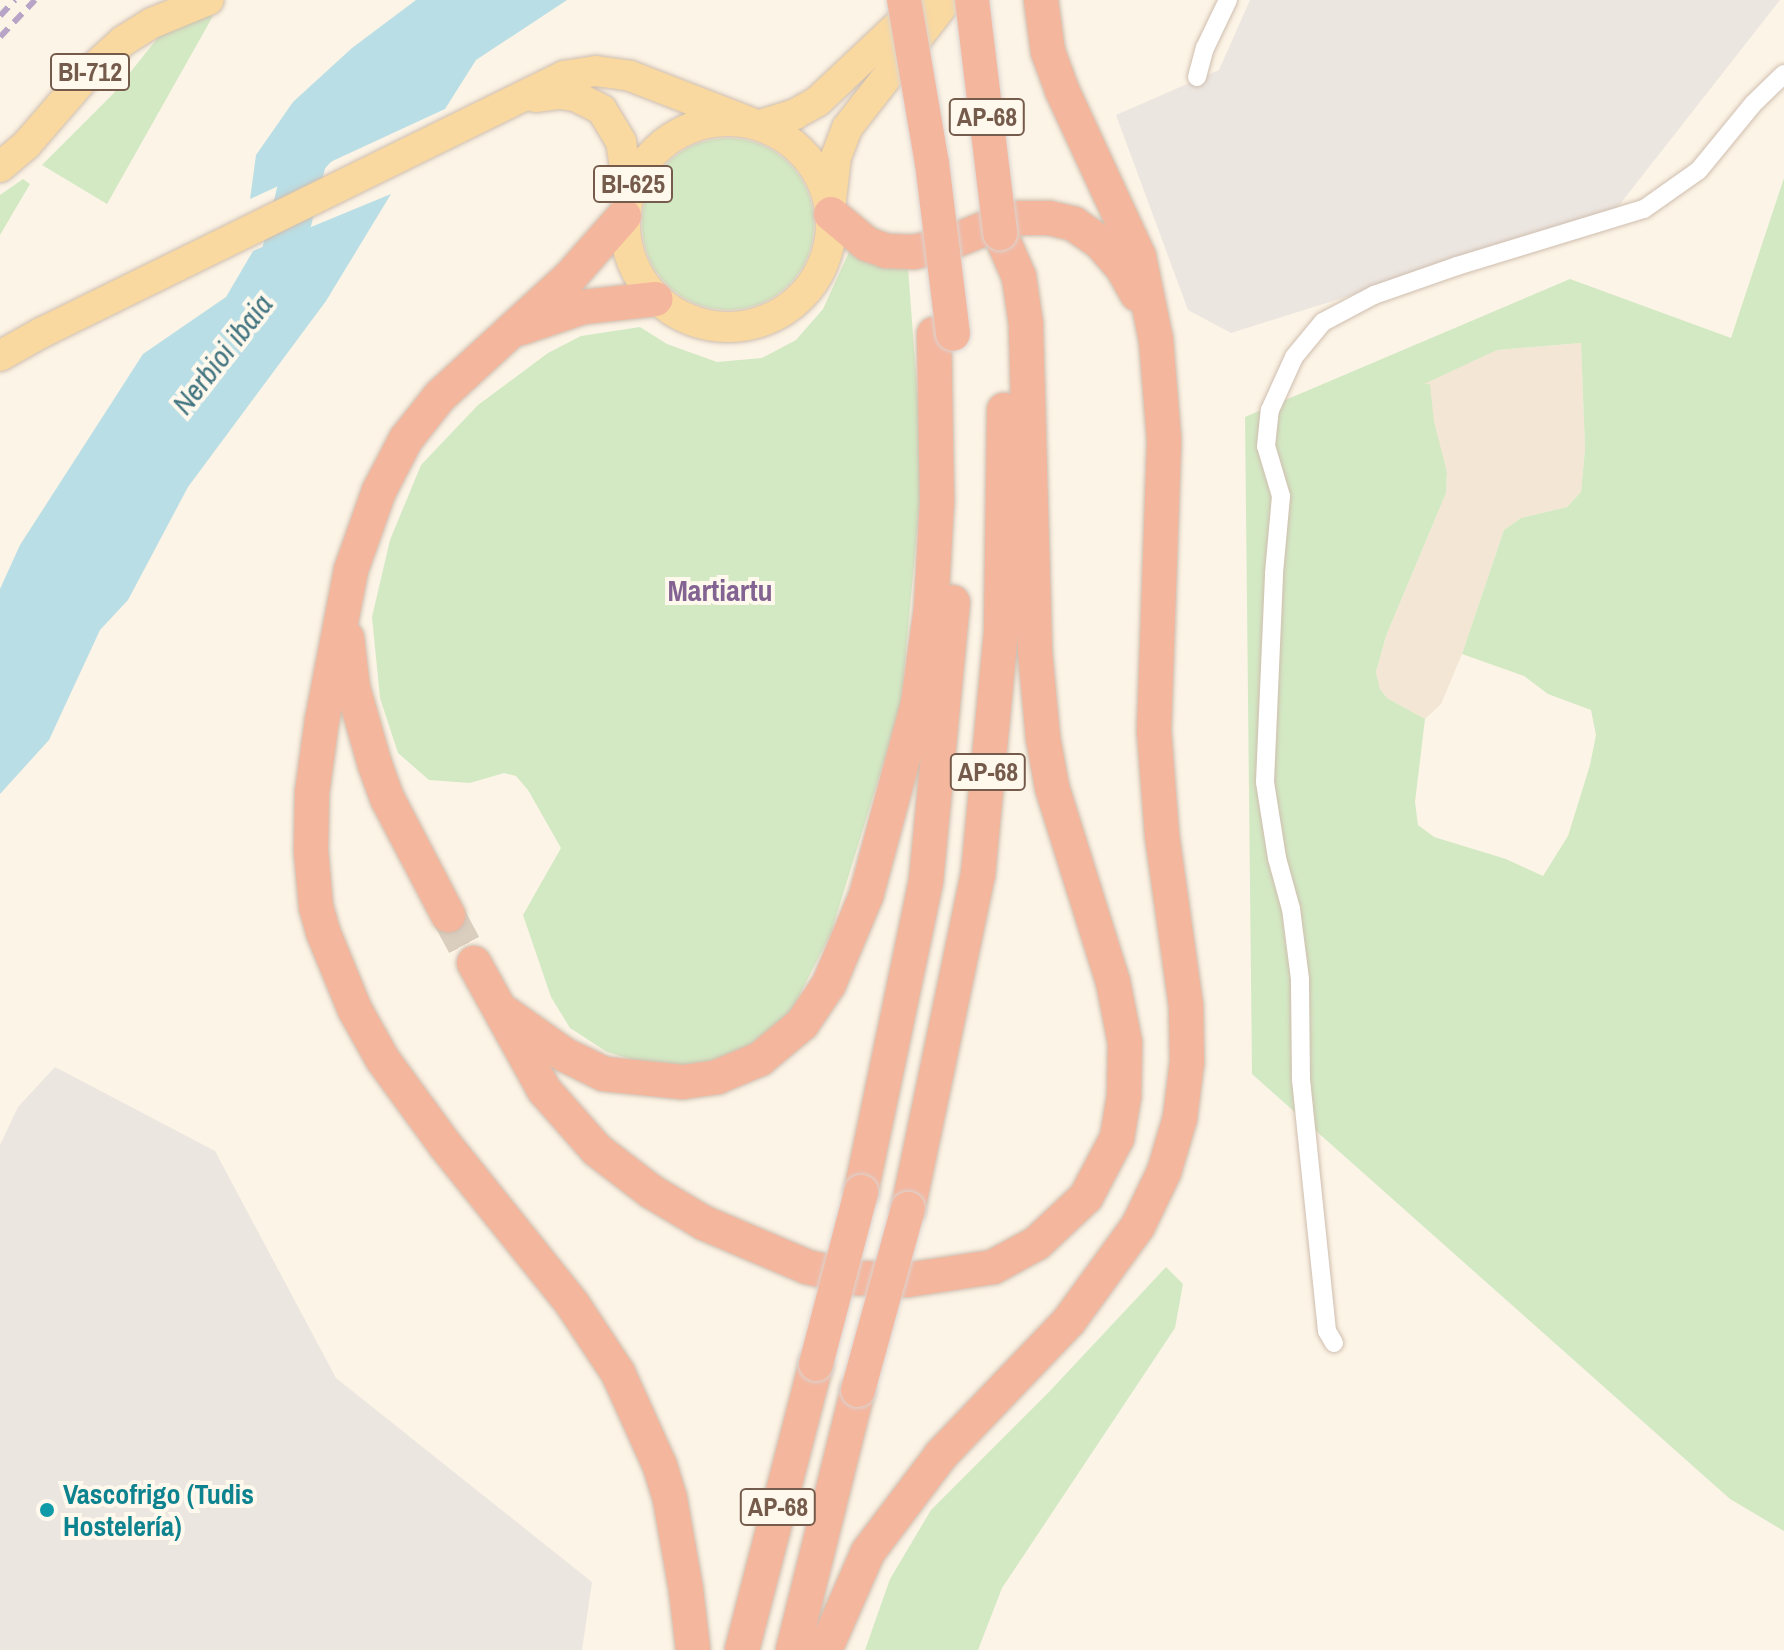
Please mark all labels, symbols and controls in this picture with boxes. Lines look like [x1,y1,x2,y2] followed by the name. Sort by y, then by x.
[50,50,130,94] road number: BI-712
[947,95,1027,139] road number: AP-68
[593,162,673,206] road number: BI-625
[164,287,280,421] water label: Nerbioi ibaia
[667,572,773,608] district label: Martiartu
[948,750,1028,794] road number: AP-68
[63,1477,254,1543] place label: Vascofrigo (Tudis Hostelería)
[738,1485,818,1529] road number: AP-68
[38,1501,56,1519] marker: Vascofrigo (Tudis Hostelería)

